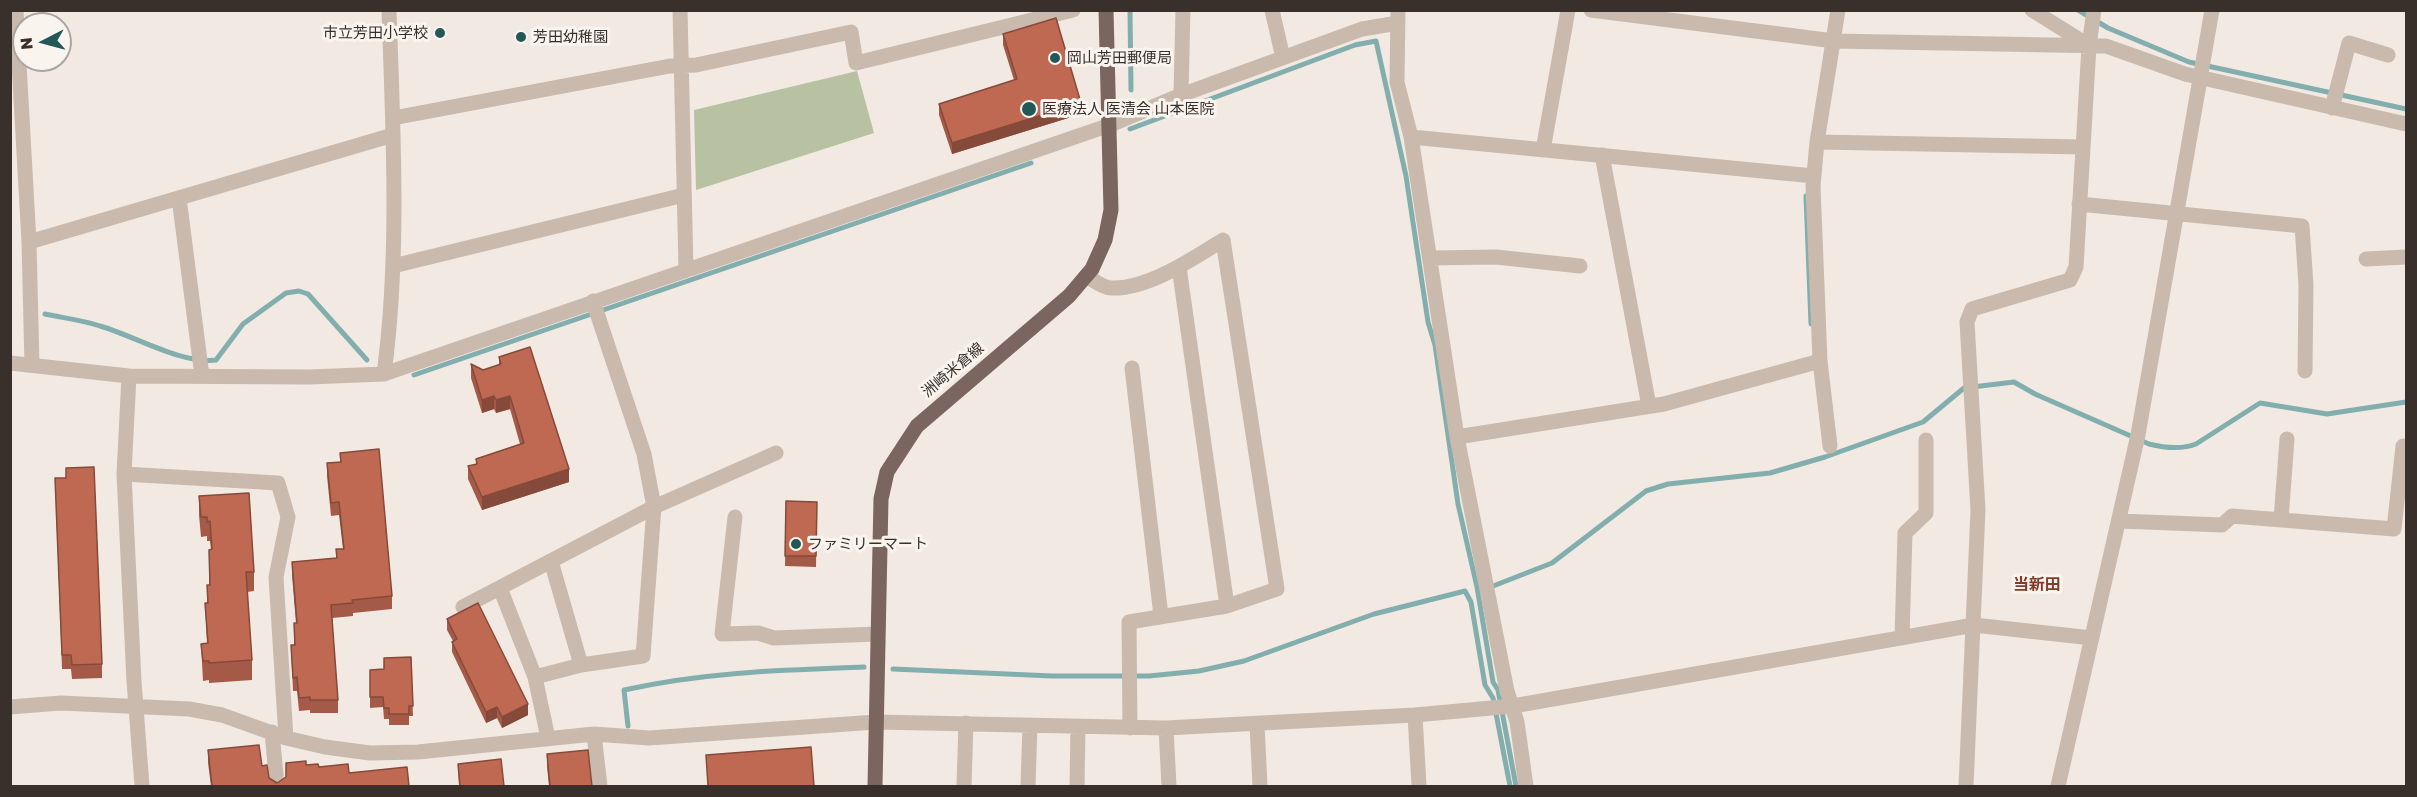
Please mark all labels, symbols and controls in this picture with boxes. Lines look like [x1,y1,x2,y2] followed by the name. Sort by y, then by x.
[12,12,72,72] north arrow
[323,24,428,42] place label: 市立芳田小学校
[433,26,447,40] marker: 市立芳田小学校
[533,28,608,46] place label: 芳田幼稚園
[514,30,528,44] marker: 芳田幼稚園
[16,37,37,51] text: N
[1067,49,1172,67] place label: 岡山芳田郵便局
[1048,51,1062,65] marker: 岡山芳田郵便局
[1020,100,1038,118] marker: 医療法人 医清会 山本医院
[1042,100,1214,118] place label: 医療法人 医清会 山本医院
[918,339,988,401] street label: 洲崎米倉線
[808,535,928,553] place label: ファミリーマート
[789,537,803,551] marker: ファミリーマート
[2013,575,2061,595] district label: 当新田

